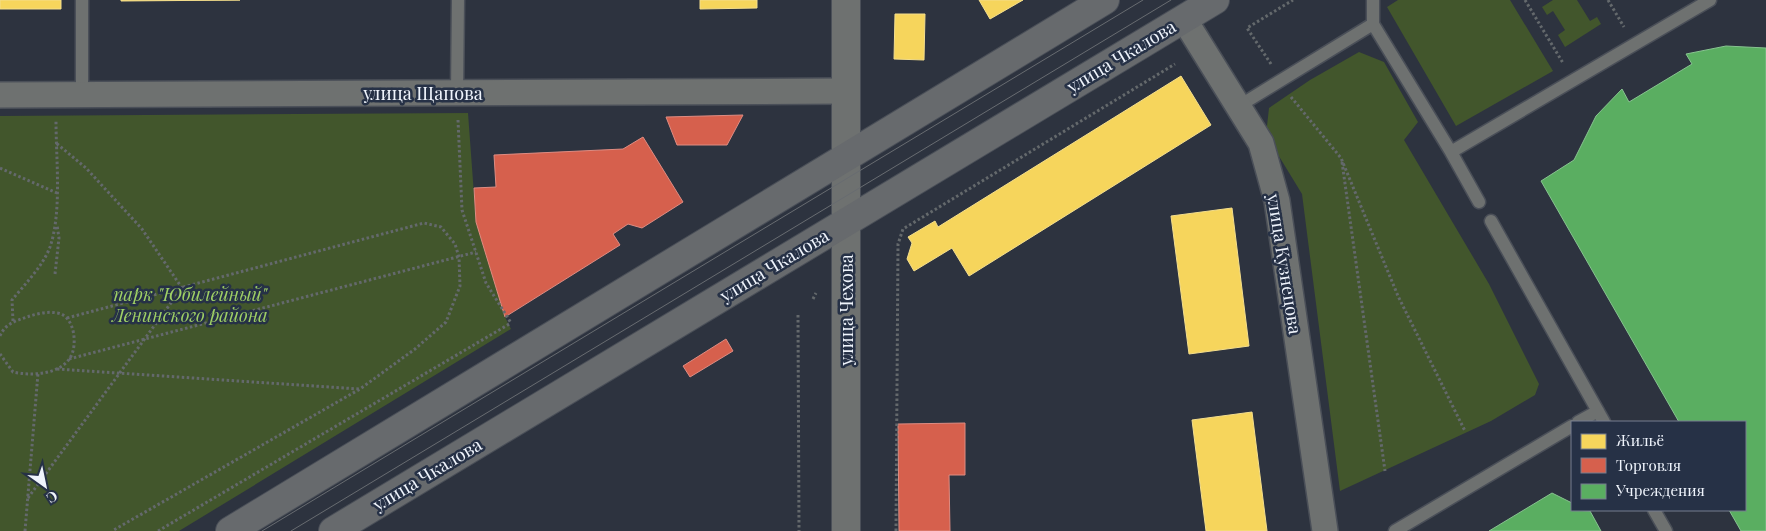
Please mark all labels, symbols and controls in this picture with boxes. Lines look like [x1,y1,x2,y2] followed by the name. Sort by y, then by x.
[1061,14,1180,99] street label: улица Чкалова
[362,81,483,105] street label: улица Щапова
[1262,191,1308,336] street label: улица Кузнецова
[714,223,833,308] street label: улица Чкалова
[834,254,858,367] street label: улица Чехова
[110,282,268,327] park label: парк "Юбилейный" Ленинского района
[1571,421,1746,511] legend
[1616,430,1664,450] text: Жильё
[367,432,486,517] street label: улица Чкалова
[1616,455,1681,475] text: Торговля
[20,461,70,511] north arrow
[1615,480,1705,500] text: Учреждения
[43,487,62,508] text: С

